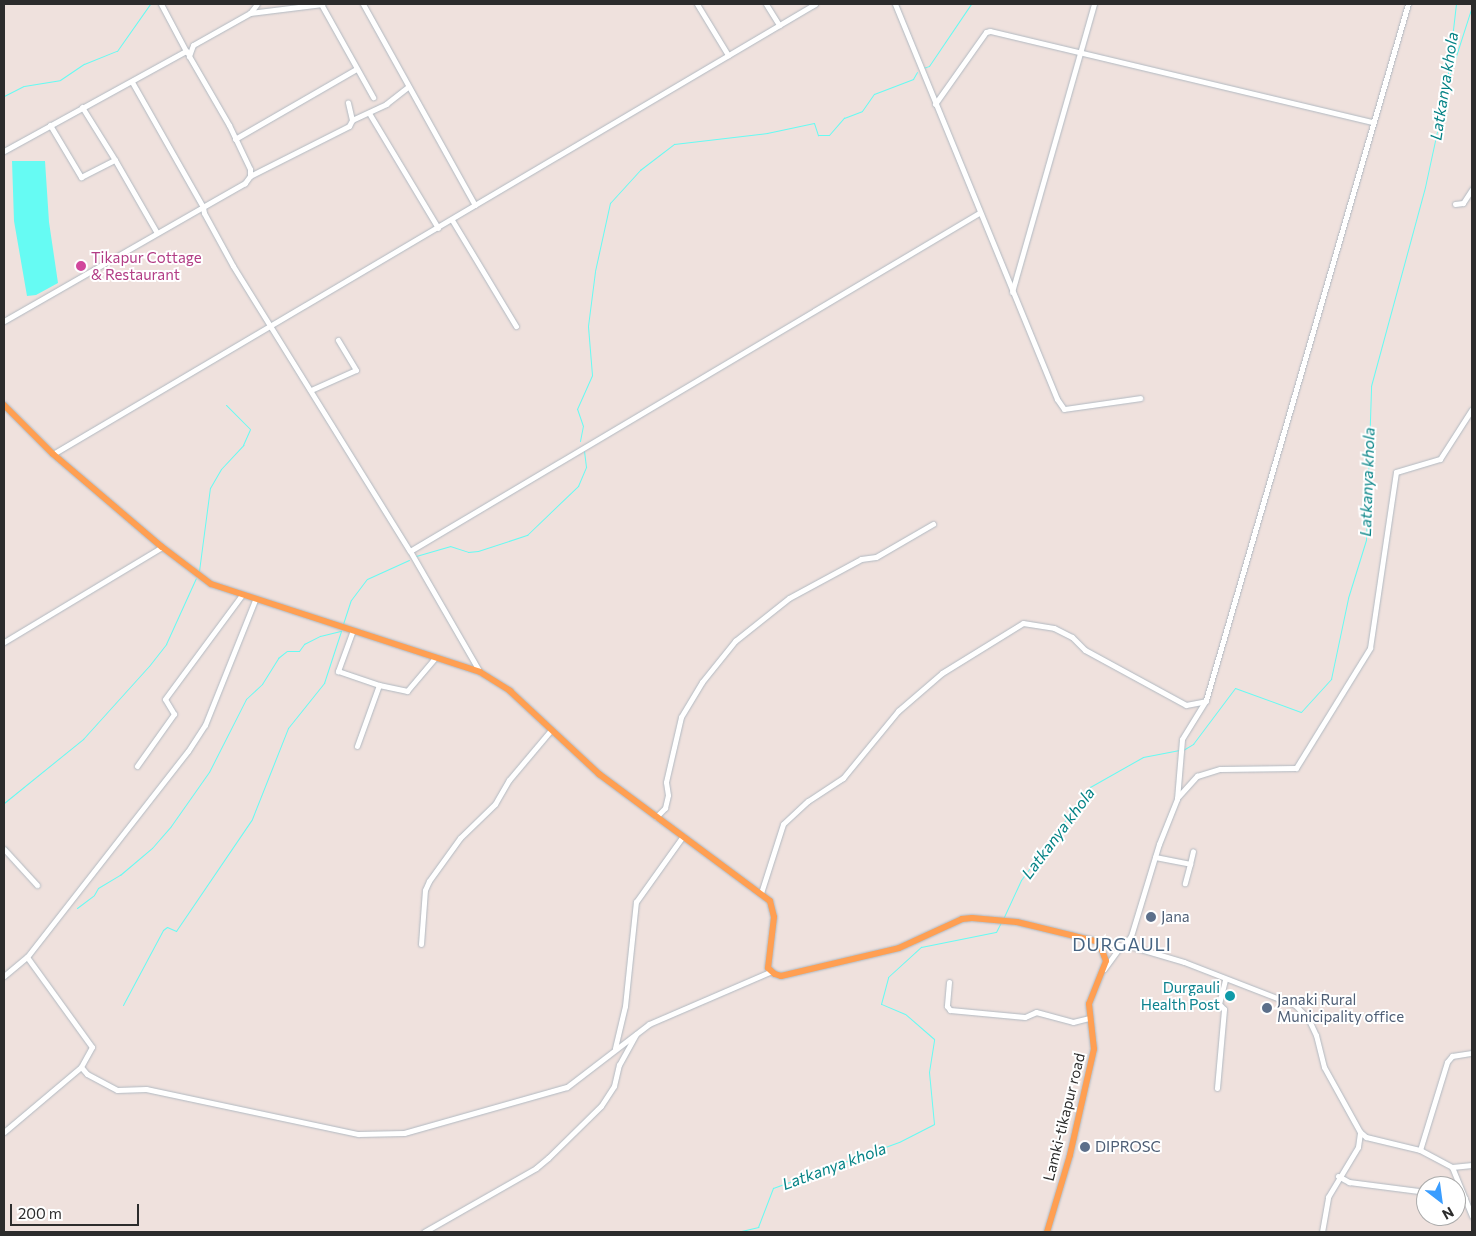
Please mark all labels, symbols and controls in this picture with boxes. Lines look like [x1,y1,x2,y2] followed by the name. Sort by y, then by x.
[1426,31,1462,141] water label: Latkanya khola
[91,248,202,283] place label: Tikapur Cottage & Restaurant
[75,260,87,272] marker: Tikapur Cottage & Restaurant
[1355,427,1379,537] water label: Latkanya khola
[1017,784,1099,882] water label: Latkanya khola
[1161,908,1190,926] place label: Jana
[1145,911,1157,923] marker: Jana
[1071,933,1173,955] district label: DURGAULI
[1141,978,1220,1013] place label: Durgauli Health Post
[1224,990,1236,1002] marker: Durgauli Health Post
[1277,990,1404,1025] place label: Janaki Rural Municipality office
[1261,1002,1273,1014] marker: Janaki Rural Municipality office
[1039,1051,1089,1183] street label: Lamki-tikapur road
[779,1138,889,1194] water label: Latkanya khola
[1095,1138,1161,1156] place label: DIPROSC
[1079,1141,1091,1153] marker: DIPROSC
[1416,1176,1466,1226] north arrow
[12,1194,141,1226] scale bar
[18,1204,62,1222] text: 200 m
[1439,1204,1457,1224] text: N

